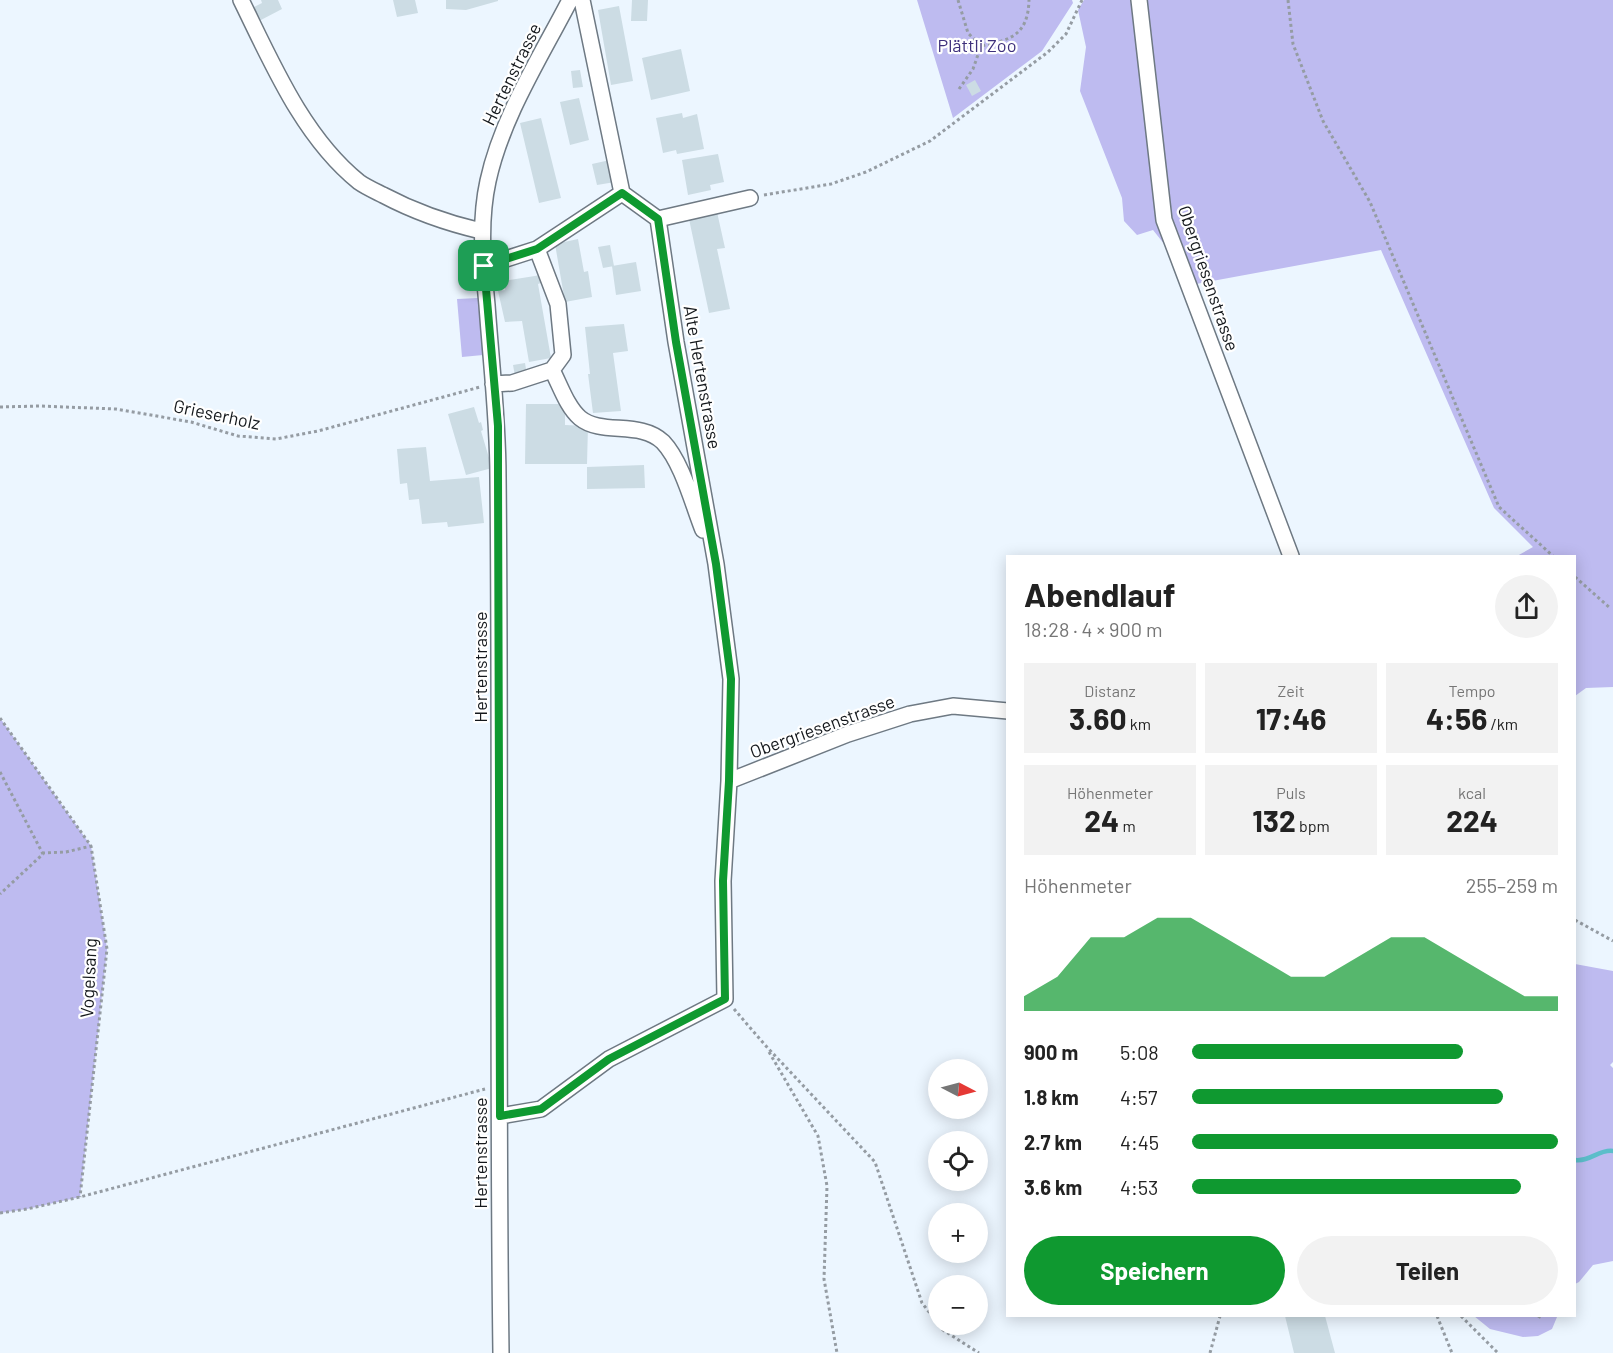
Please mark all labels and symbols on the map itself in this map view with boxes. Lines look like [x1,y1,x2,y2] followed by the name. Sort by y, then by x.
[477,19,545,129] street label: Hertenstrasse
[938,34,1016,56] park label: Plättli Zoo
[1174,202,1244,354] street label: Obergriesenstrasse
[458,240,509,291] pin
[680,303,726,451] street label: Alte Hertenstrasse
[172,394,262,434] street label: Grieserholz
[469,611,491,723] street label: Hertenstrasse
[747,690,897,762] street label: Obergriesenstrasse
[75,937,101,1019] street label: Vogelsang
[928,1059,988,1119] north arrow
[469,1097,491,1209] street label: Hertenstrasse

